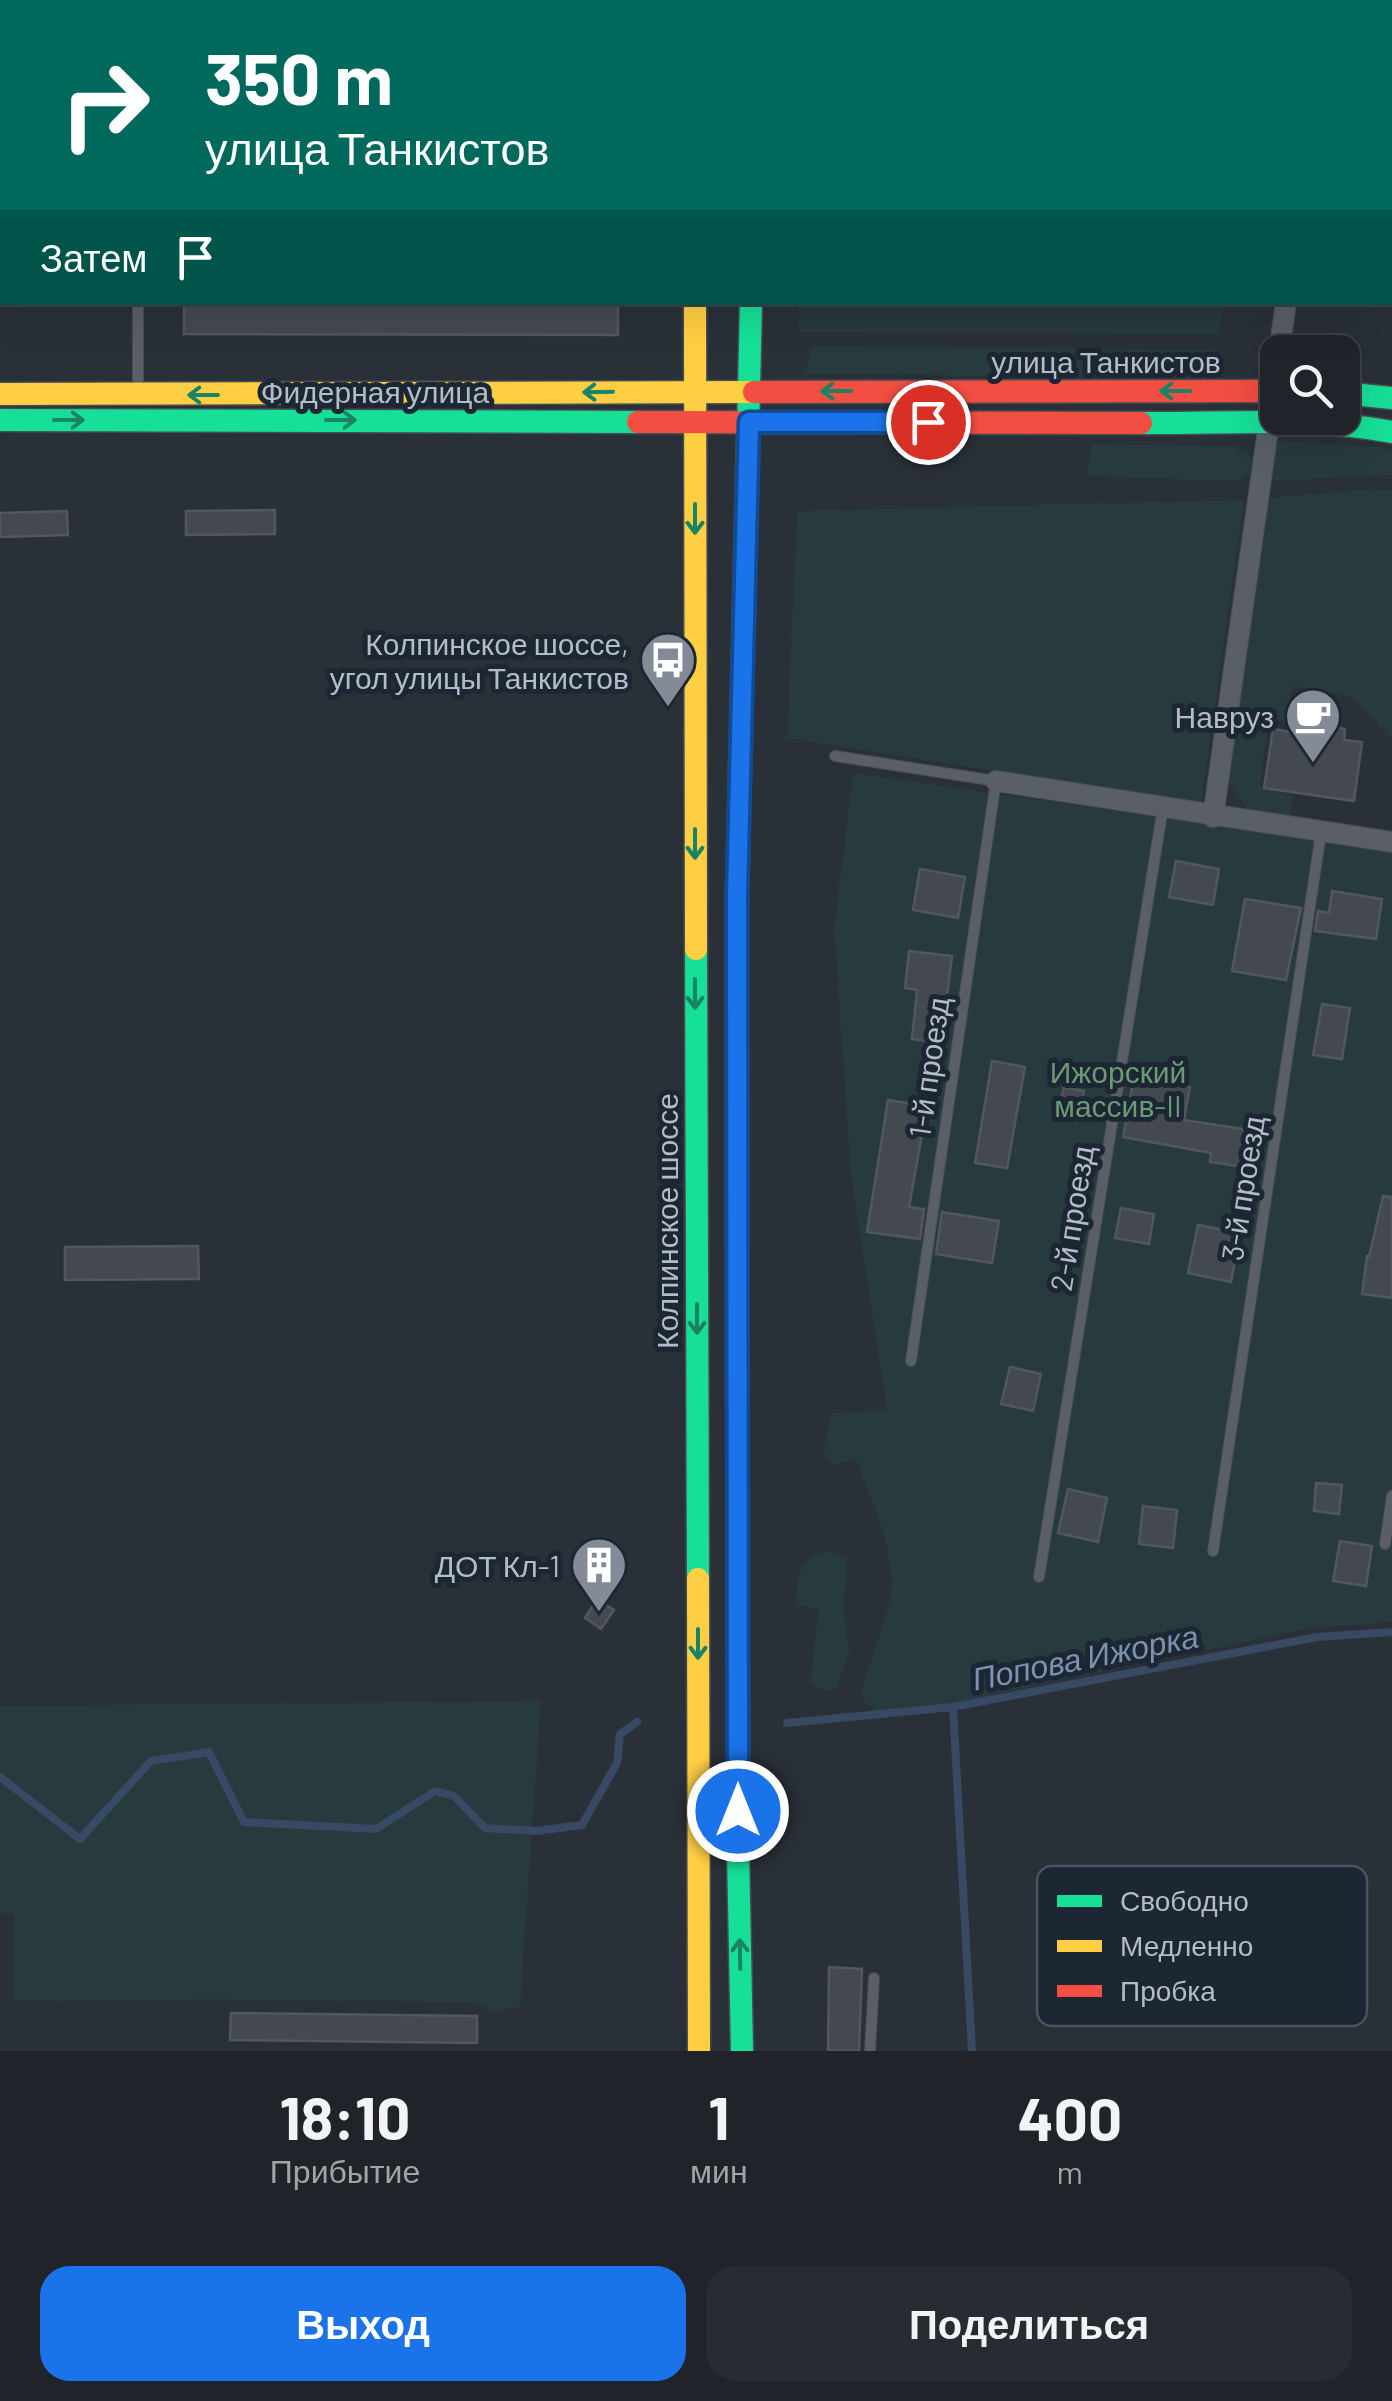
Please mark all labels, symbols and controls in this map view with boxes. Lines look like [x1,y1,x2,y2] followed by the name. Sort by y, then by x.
[205,35,393,119] text: 350 m
[40,40,170,170] icon: right
[205,120,549,174] text: улица Танкистов
[168,230,223,285] icon: arrive
[40,234,148,280] text: Затем
[1260,335,1360,435] map controls
[1260,335,1360,435] button: search
[991,343,1221,379] street label: улица Танкистов
[261,373,490,409] street label: Фидерная улица
[886,380,971,465] pin
[582,382,614,401] one-way arrow
[821,382,854,400] one-way arrow
[1160,382,1192,400] one-way arrow
[187,386,220,404] one-way arrow
[901,395,956,450] icon: arrive
[52,410,85,430] one-way arrow
[324,410,356,430] one-way arrow
[686,502,704,535] one-way arrow
[330,625,629,695] place label: Колпинское шоссе, угол улицы Танкистов
[638,630,698,709] bus stop icon: Колпинское шоссе, угол улицы Танкистов
[1283,686,1343,765] cafe icon: Навруз
[1175,698,1274,734] place label: Навруз
[686,828,704,860] one-way arrow
[686,976,704,1009] one-way arrow
[900,995,956,1139] street label: 1-й проезд
[1050,1053,1186,1123] park label: Ижорский массив-II
[648,1093,684,1349] street label: Колпинское шоссе
[1213,1113,1271,1263] street label: 3-й проезд
[1042,1143,1100,1293] street label: 2-й проезд
[688,1302,706,1334] one-way arrow
[569,1535,629,1614] building icon: ДОТ Кл-1
[435,1547,560,1583] place label: ДОТ Кл-1
[969,1615,1202,1698] water label: Попова Ижорка
[688,1626,708,1659] one-way arrow
[686,1759,790,1863] position arrow
[1037,1866,1367,2026] legend
[1120,1883,1249,1917] text: Свободно
[1120,1928,1253,1962] text: Медленно
[731,1938,750,1970] one-way arrow
[1120,1973,1216,2007] text: Пробка
[280,2080,411,2152] text: 18:10
[708,2080,729,2152] text: 1
[1017,2081,1122,2153] text: 400
[270,2151,420,2189] text: Прибытие
[690,2151,748,2189] text: мин
[1057,2152,1083,2190] text: m
[40,2266,686,2381] button: Выход
[706,2266,1352,2381] button: Поделиться

